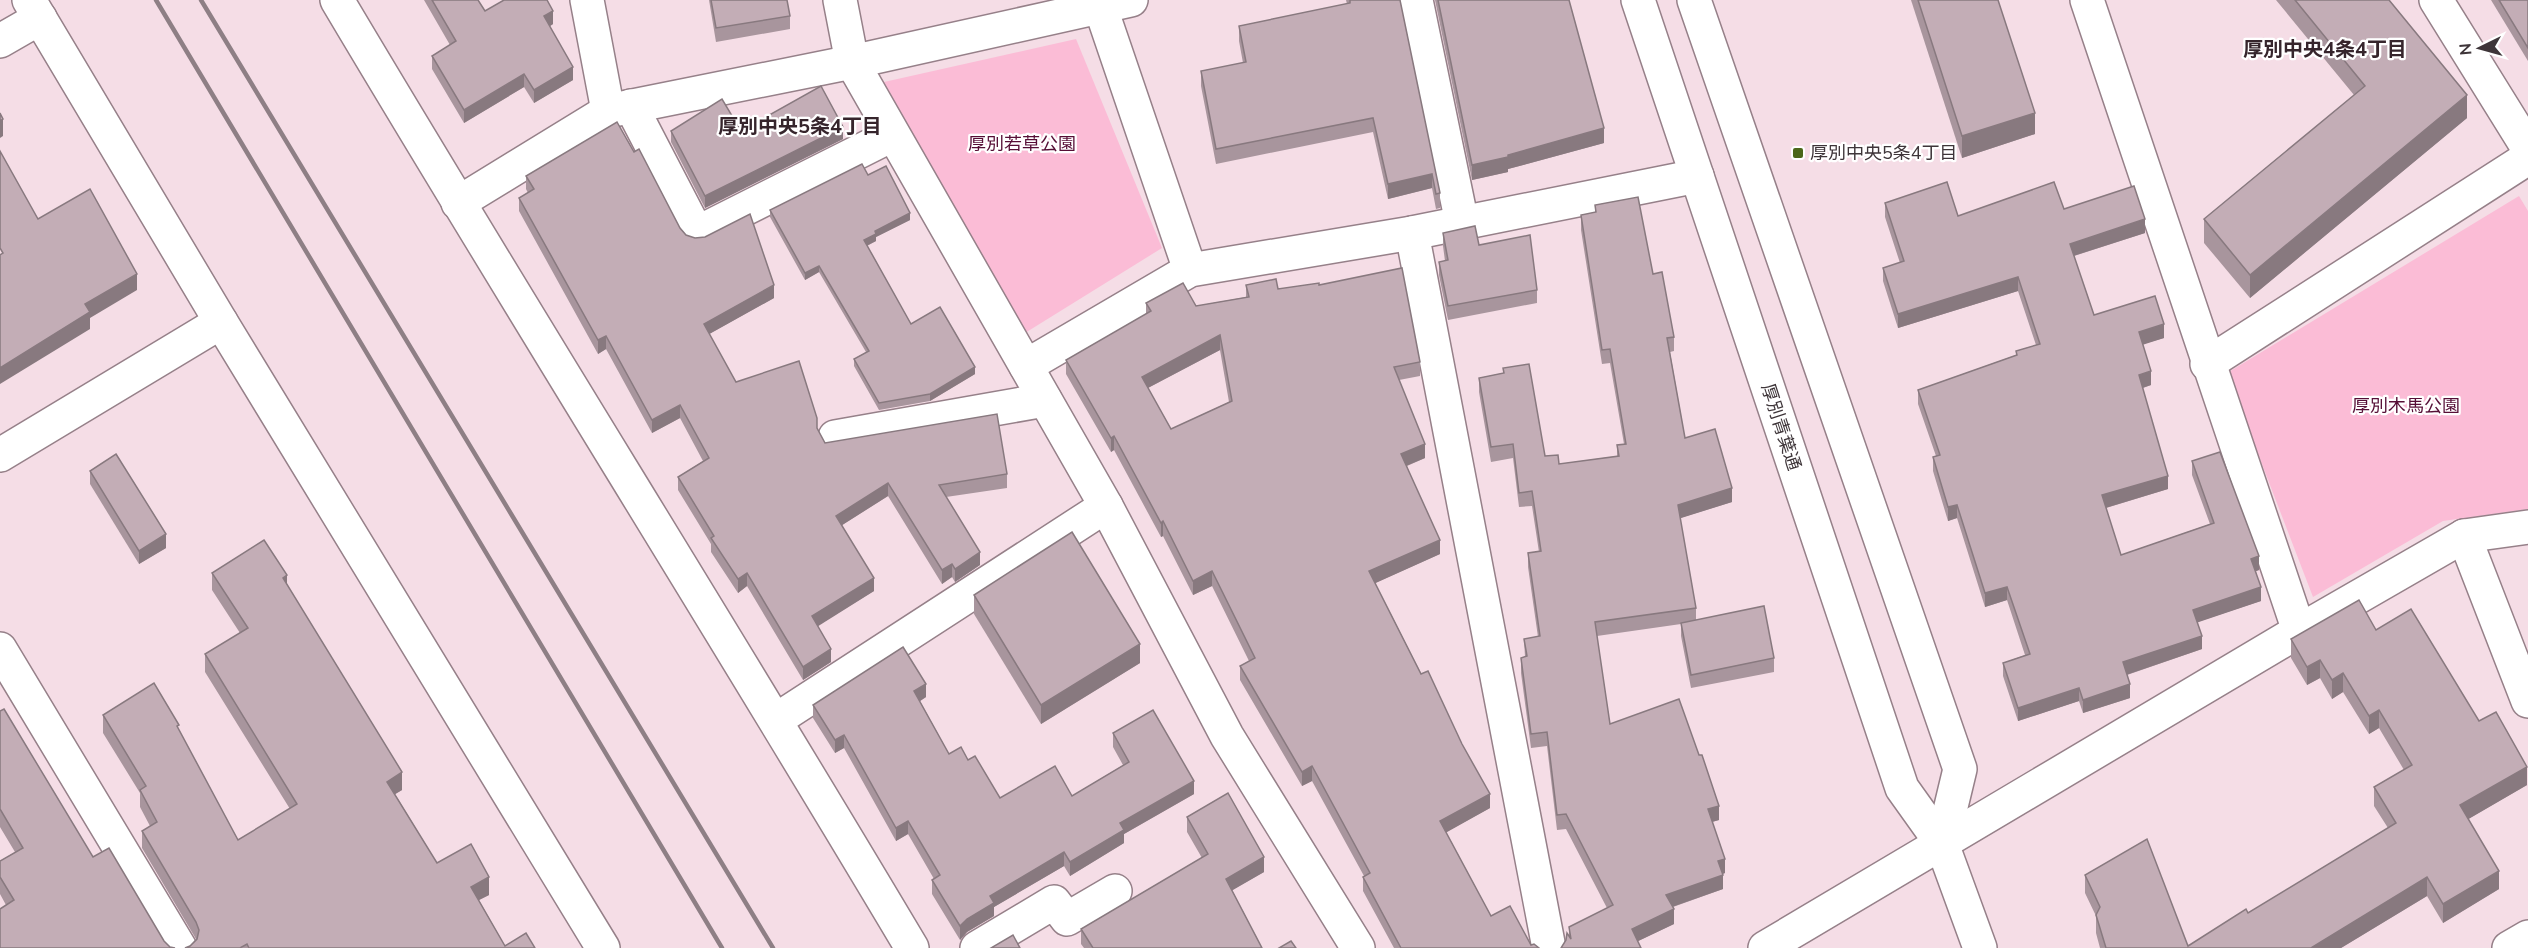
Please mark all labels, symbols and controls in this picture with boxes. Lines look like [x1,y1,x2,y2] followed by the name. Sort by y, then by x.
[2450,18,2510,78] north arrow
[2243,36,2407,63] district label: 厚別中央4条4丁目
[2455,42,2478,56] text: N
[718,113,882,140] district label: 厚別中央5条4丁目
[968,132,1076,156] park label: 厚別若草公園
[1810,141,1958,165] place label: 厚別中央5条4丁目
[1791,146,1805,160] marker: 厚別中央5条4丁目
[1756,380,1806,474] street label: 厚別青葉通
[2352,394,2460,418] park label: 厚別木馬公園

